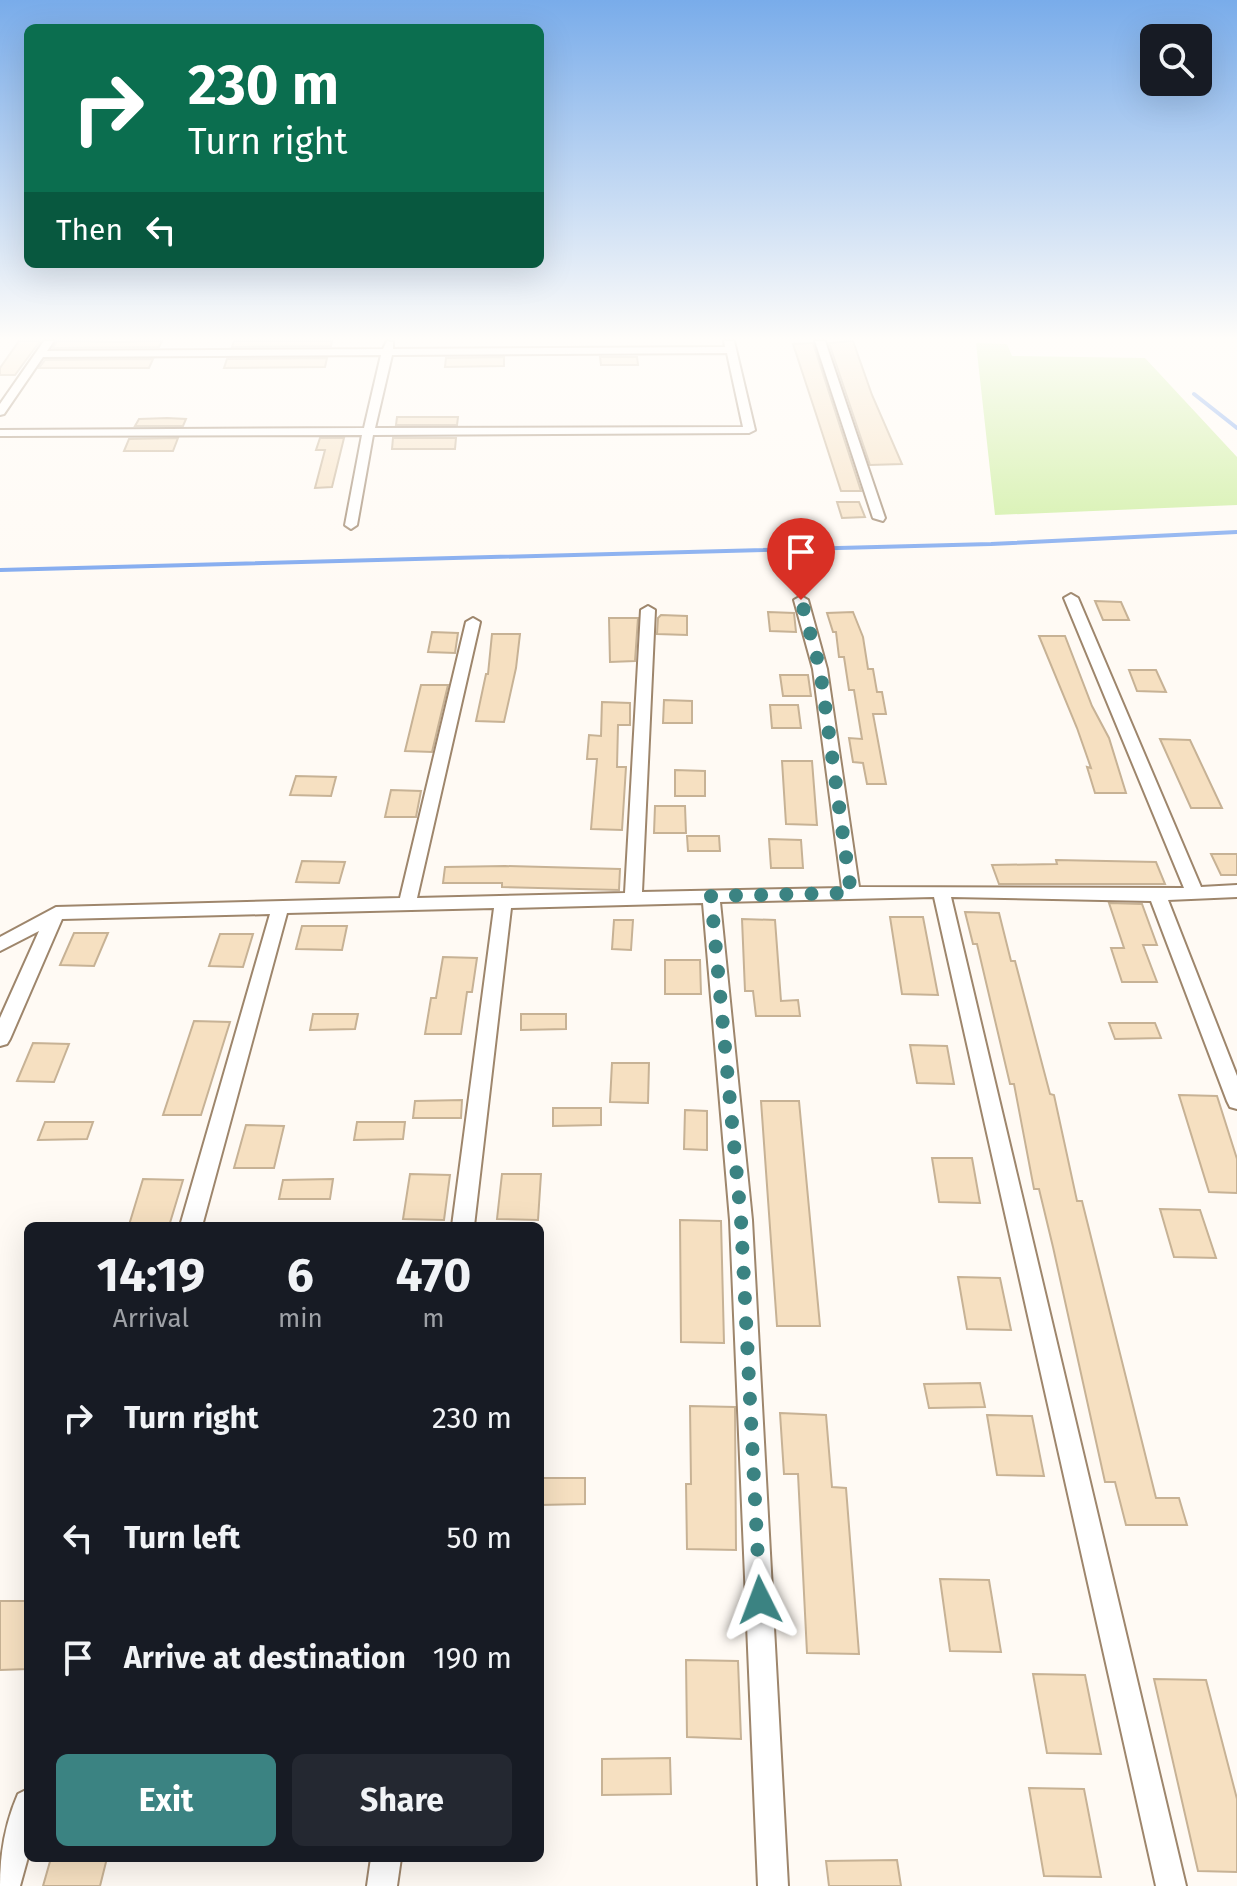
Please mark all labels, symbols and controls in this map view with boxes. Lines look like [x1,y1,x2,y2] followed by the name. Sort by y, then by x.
[1140,24,1212,96] map controls
[1140,24,1212,96] button: search
[188,52,339,119] text: 230 m
[56,56,160,160] icon: right
[188,120,348,164] text: Turn right
[139,208,183,252] icon: left
[56,212,123,248] text: Then
[767,518,835,600] pin
[779,530,823,574] icon: arrive
[97,1246,205,1304] text: 14:19
[287,1246,314,1304] text: 6
[395,1246,471,1304] text: 470
[113,1303,189,1334] text: Arrival
[278,1303,323,1334] text: min
[422,1303,445,1334] text: m
[56,1396,100,1440] icon: right
[124,1400,259,1436] text: Turn right
[432,1400,512,1436] text: 230 m
[56,1516,100,1560] icon: left
[124,1520,240,1556] text: Turn left
[447,1520,512,1556] text: 50 m
[718,1558,802,1642] position arrow
[56,1636,100,1680] icon: arrive
[124,1640,406,1676] text: Arrive at destination
[433,1640,512,1676] text: 190 m
[56,1754,276,1846] button: Exit
[292,1754,512,1846] button: Share

